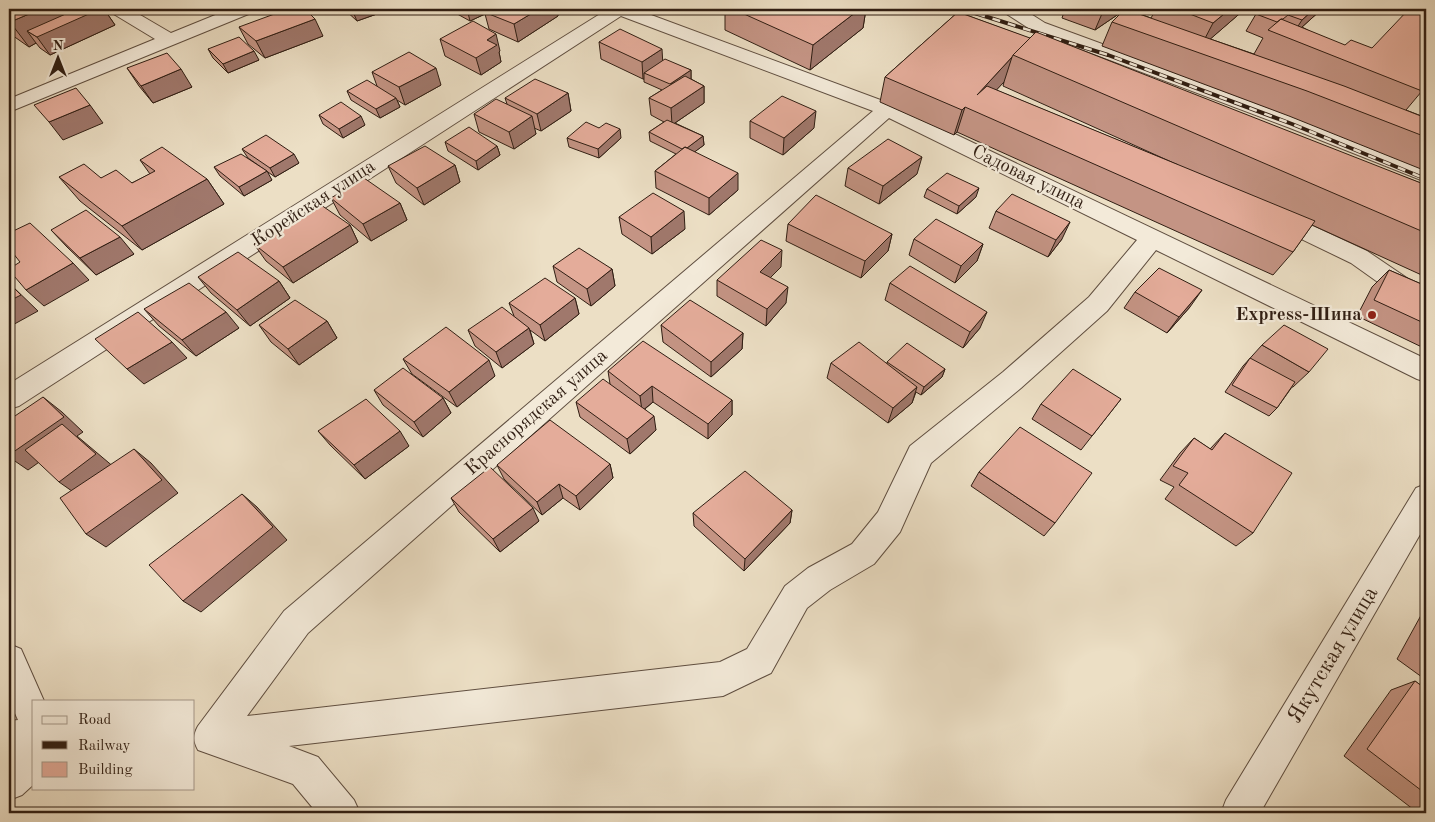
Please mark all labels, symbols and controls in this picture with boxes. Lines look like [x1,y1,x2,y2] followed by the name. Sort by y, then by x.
[32,32,82,82] north arrow
[53,39,64,53] text: N
[968,142,1088,214] street label: Садовая улица
[249,157,380,251] street label: Корейская улица
[1235,306,1362,325] place label: Express-Шина
[1366,309,1378,321] marker: Express-Шина
[462,346,612,480] street label: Краснорядская улица
[1284,583,1382,727] street label: Якутская улица
[32,700,195,790] legend
[78,713,112,728] text: Road
[78,739,131,754] text: Railway
[78,763,133,778] text: Building

